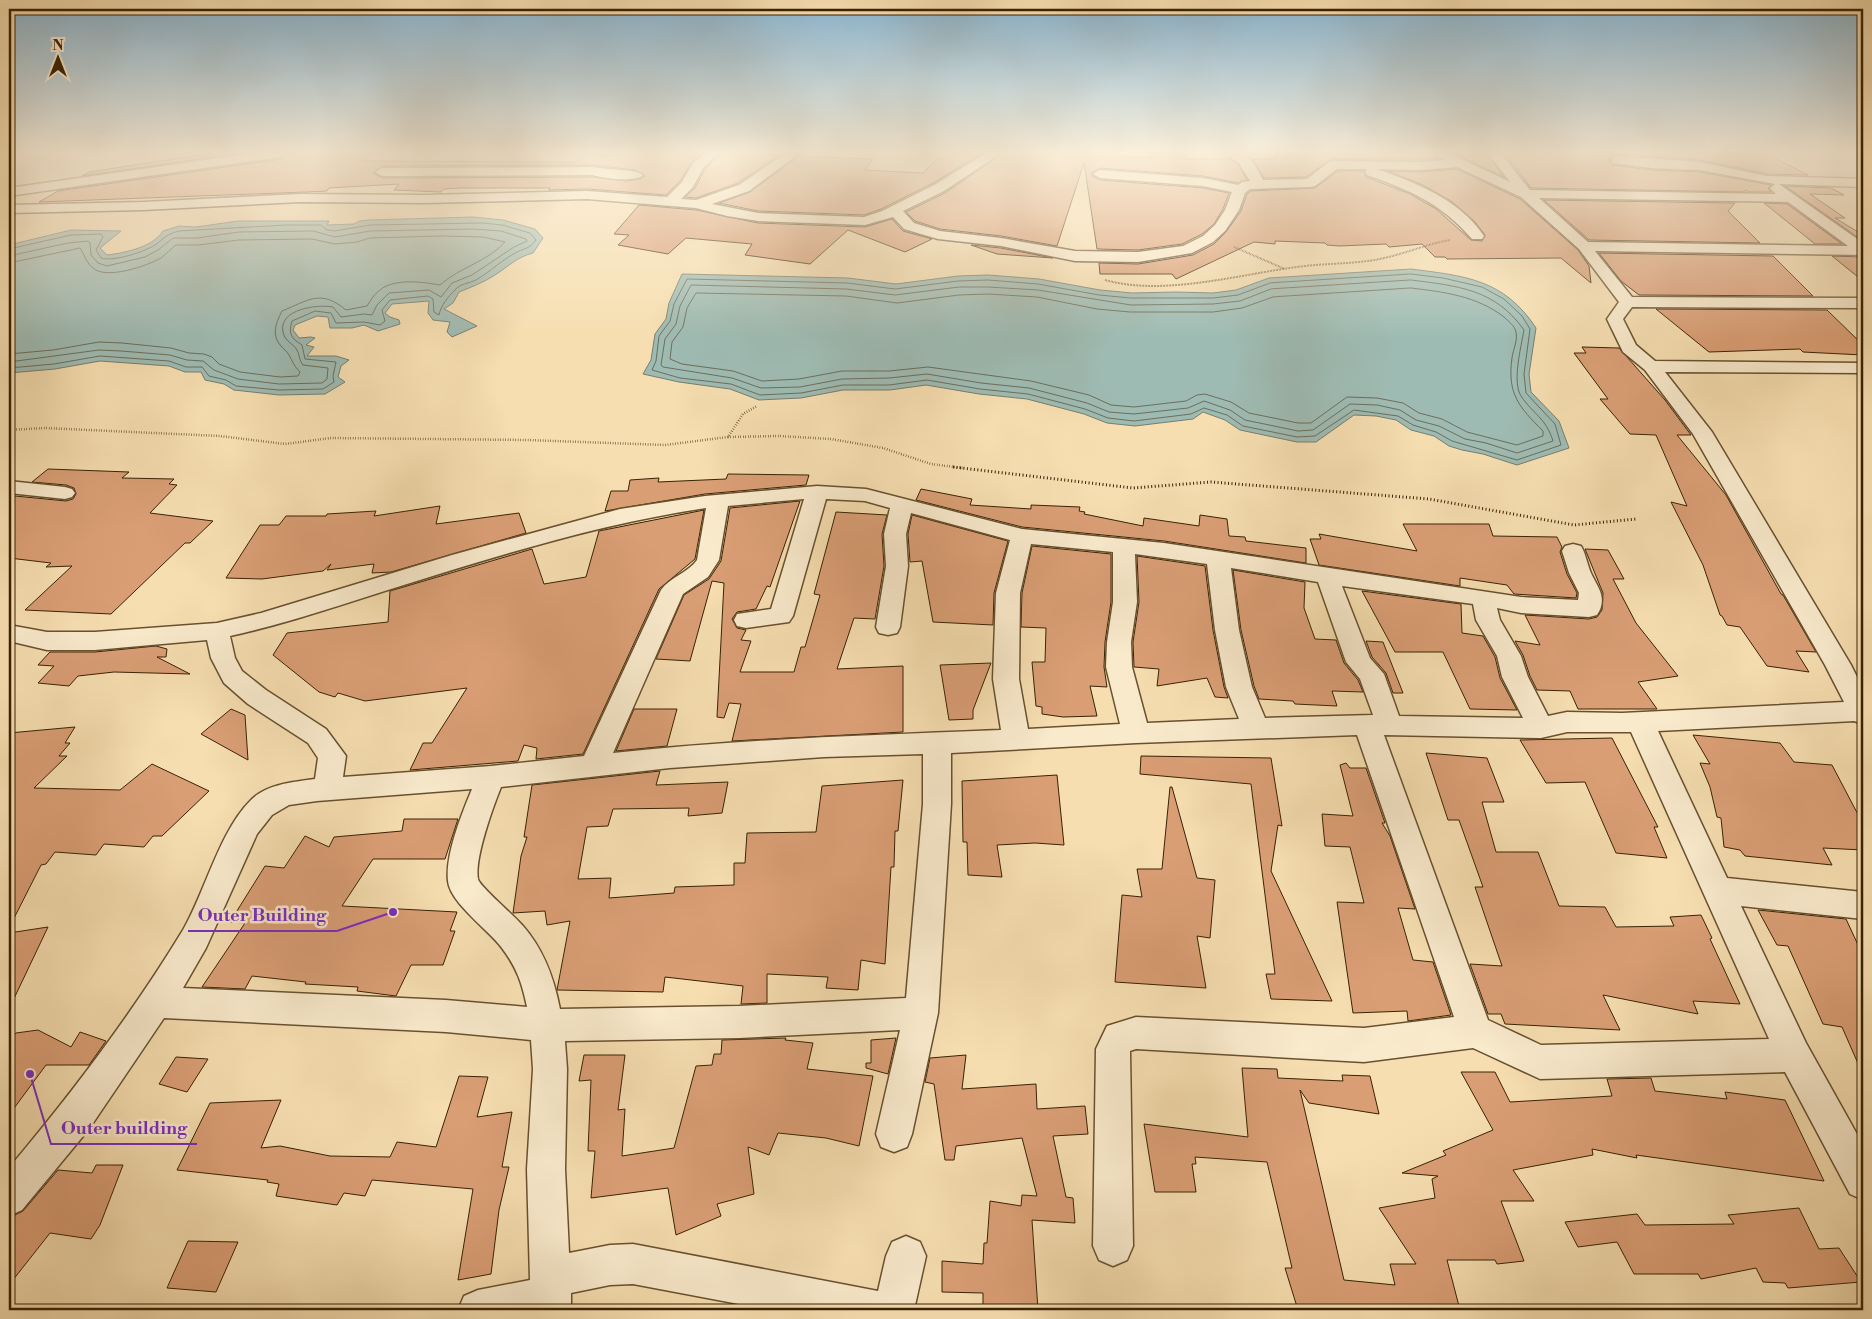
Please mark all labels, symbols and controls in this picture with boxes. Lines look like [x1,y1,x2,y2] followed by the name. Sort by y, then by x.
[32,32,82,82] north arrow
[52,37,64,55] text: N
[188,898,337,931] callout: Outer Building
[198,904,327,927] text: Outer Building
[51,1111,197,1144] callout: Outer building
[61,1117,188,1140] text: Outer building

